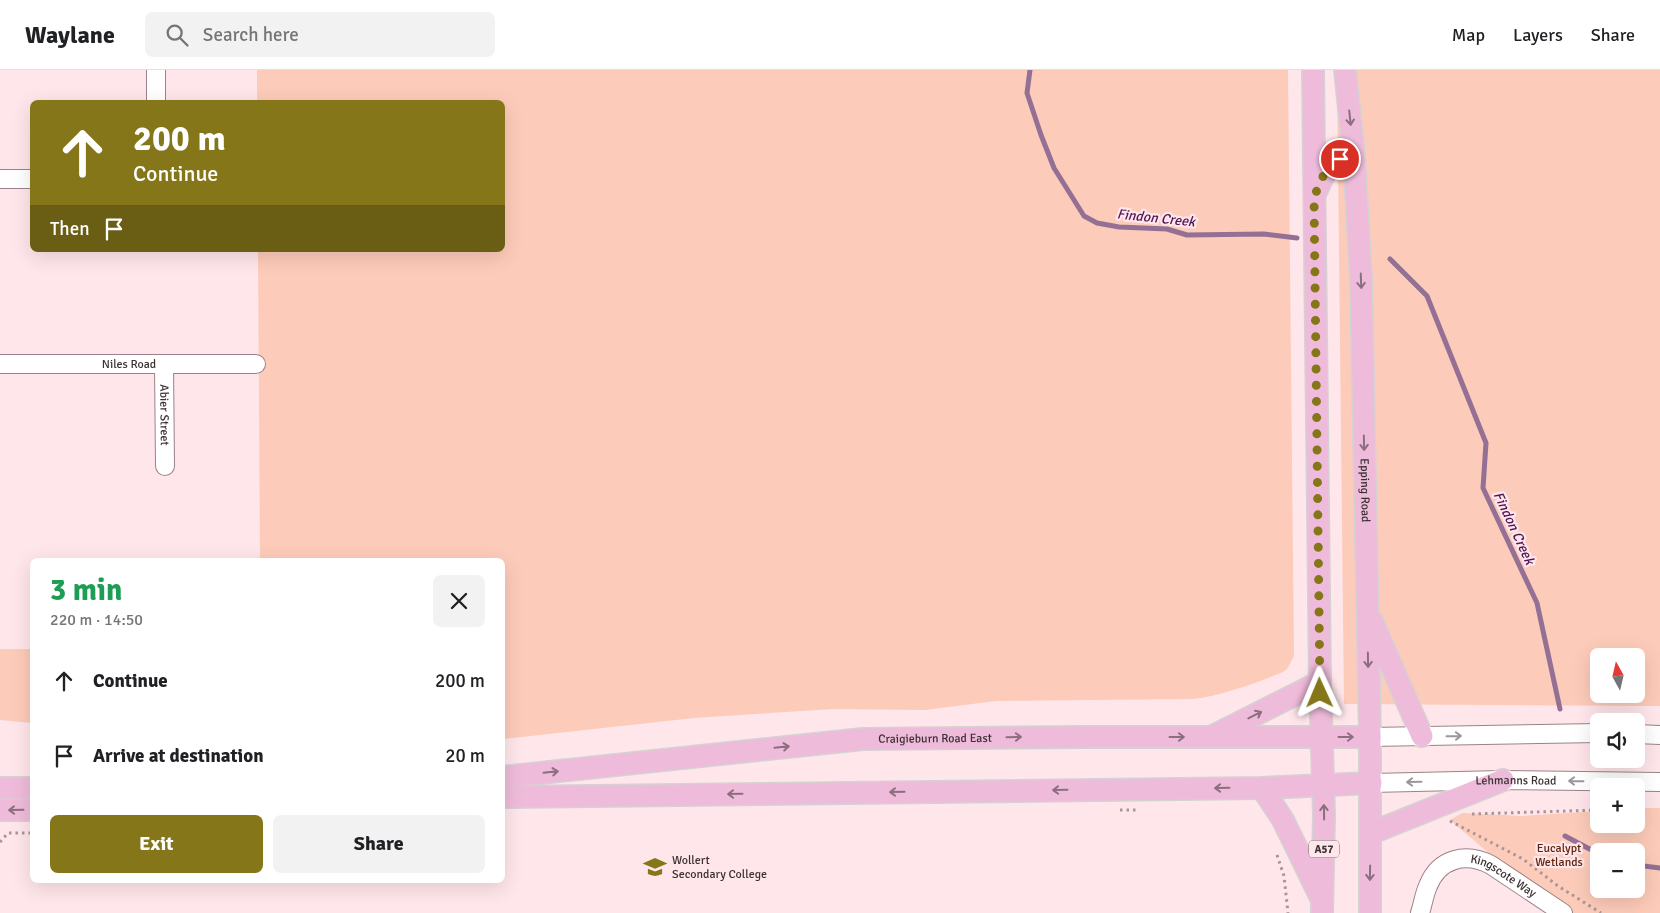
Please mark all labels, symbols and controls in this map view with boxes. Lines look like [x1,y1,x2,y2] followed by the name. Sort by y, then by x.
[145,12,495,57] search box
[25,20,115,50] text: Waylane
[163,21,191,49] icon: search
[203,23,299,47] text: Search here
[1452,24,1485,46] text: Map
[1513,24,1563,46] text: Layers
[1591,24,1635,46] text: Share
[1345,110,1355,126] one-way arrow
[133,117,226,160] text: 200 m
[50,120,115,185] icon: ahead
[1319,138,1361,180] pin
[1326,145,1354,173] icon: arrive
[133,160,218,187] text: Continue
[1116,205,1198,231] water label: Findon Creek
[100,215,128,243] icon: arrive
[50,217,90,241] text: Then
[1356,272,1365,288] one-way arrow
[102,357,156,372] street label: Niles Road
[157,384,172,446] street label: Abier Street
[1359,434,1369,451] one-way arrow
[1357,458,1373,522] street label: Epping Road
[1490,489,1539,569] water label: Findon Creek
[50,572,122,609] text: 3 min
[433,575,485,627] button: close
[50,610,143,630] text: 220 m · 14:50
[1590,648,1645,702] north arrow
[1590,648,1645,898] map controls
[1364,652,1373,668] one-way arrow
[1293,666,1345,718] position arrow
[50,667,78,695] icon: ahead
[93,669,168,693] text: Continue
[435,669,485,693] text: 200 m
[1248,710,1263,720] one-way arrow
[1590,713,1645,768] button: sound
[878,730,992,746] street label: Craigieburn Road East
[1446,731,1462,741] one-way arrow
[1168,732,1184,742] one-way arrow
[1338,732,1354,742] one-way arrow
[1006,733,1022,742] one-way arrow
[50,742,78,770] icon: arrive
[774,742,790,752] one-way arrow
[93,744,264,768] text: Arrive at destination
[445,744,485,768] text: 20 m
[543,767,559,777] one-way arrow
[1475,772,1557,788] street label: Lehmanns Road
[1569,776,1585,786] one-way arrow
[1406,777,1422,786] one-way arrow
[1590,778,1645,833] button: +
[1214,783,1230,793] one-way arrow
[1052,785,1068,795] one-way arrow
[889,787,906,797] one-way arrow
[727,789,743,799] one-way arrow
[1319,804,1329,820] one-way arrow
[9,805,25,815] one-way arrow
[50,815,263,873] button: Exit
[273,815,485,873] button: Share
[1309,841,1339,858] road number: A57
[1535,841,1583,870] park label: Eucalypt Wetlands
[1590,843,1645,898] button: −
[1469,851,1540,901] street label: Kingscote Way
[672,853,767,882] place label: Wollert Secondary College
[642,854,668,880] school or university icon: Wollert Secondary College
[1365,864,1375,881] one-way arrow

